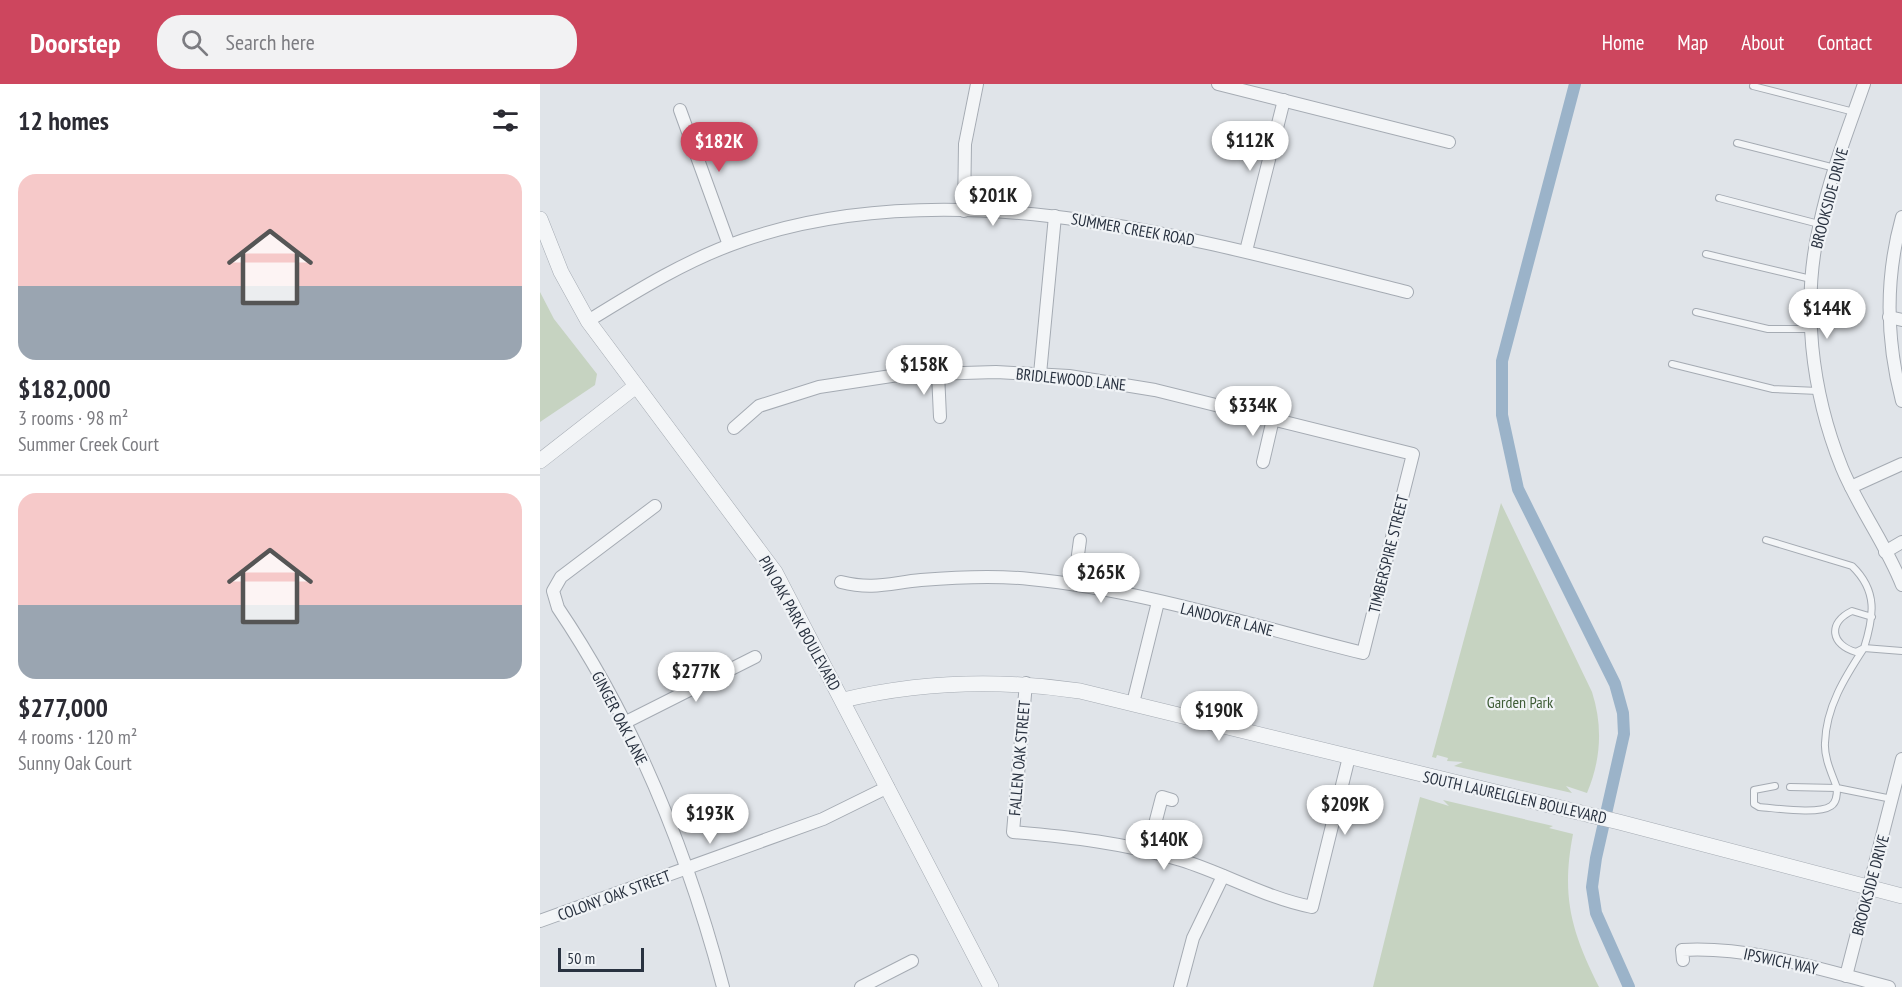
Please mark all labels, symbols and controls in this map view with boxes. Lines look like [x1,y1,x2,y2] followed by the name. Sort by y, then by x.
[157,15,577,69] search box
[30,24,121,61] text: Doorstep
[178,26,211,59] icon: search
[226,28,315,56] text: Search here
[1602,29,1644,56] text: Home
[1677,29,1708,56] text: Map
[1741,29,1784,56] text: About
[1817,29,1872,56] text: Contact
[18,104,109,137] text: 12 homes
[489,104,522,137] icon: filters
[1208,121,1292,172] pin: $112K
[677,122,761,173] pin: $182K
[1226,127,1274,153] text: $112K
[695,128,743,154] text: $182K
[1806,145,1852,251] street label: BROOKSIDE DRIVE
[951,176,1035,227] pin: $201K
[969,182,1017,208] text: $201K
[1070,208,1196,250] street label: SUMMER CREEK ROAD
[216,213,324,321] icon: home
[1785,289,1869,340] pin: $144K
[1803,295,1851,321] text: $144K
[882,345,966,396] pin: $158K
[900,351,948,377] text: $158K
[1015,363,1127,395] street label: BRIDLEWOOD LANE
[18,372,111,405] text: $182,000
[1211,386,1295,437] pin: $334K
[1229,392,1277,418] text: $334K
[18,405,128,431] text: 3 rooms · 98 m²
[18,431,159,457] text: Summer Creek Court
[1364,493,1412,615] street label: TIMBERSPIRE STREET
[216,532,324,640] icon: home
[755,552,845,694] street label: PIN OAK PARK BOULEVARD
[1059,553,1143,604] pin: $265K
[1077,559,1125,585] text: $265K
[1179,598,1276,640] street label: LANDOVER LANE
[654,652,738,703] pin: $277K
[672,658,720,684] text: $277K
[588,668,652,768] street label: GINGER OAK LANE
[18,691,108,724] text: $277,000
[1177,691,1261,742] pin: $190K
[1487,692,1554,712] park label: Garden Park
[1195,697,1243,723] text: $190K
[1004,699,1034,817] street label: FALLEN OAK STREET
[18,724,137,750] text: 4 rooms · 120 m²
[18,750,132,776] text: Sunny Oak Court
[1421,766,1609,828] street label: SOUTH LAURELGLEN BOULEVARD
[1303,785,1387,836] pin: $209K
[1321,791,1369,817] text: $209K
[668,794,752,845] pin: $193K
[686,800,734,826] text: $193K
[1122,820,1206,871] pin: $140K
[1140,826,1188,852] text: $140K
[1847,832,1893,938] street label: BROOKSIDE DRIVE
[555,865,673,925] street label: COLONY OAK STREET
[1742,943,1821,979] street label: IPSWICH WAY
[558,945,644,972] scale bar
[567,948,595,968] text: 50 m

